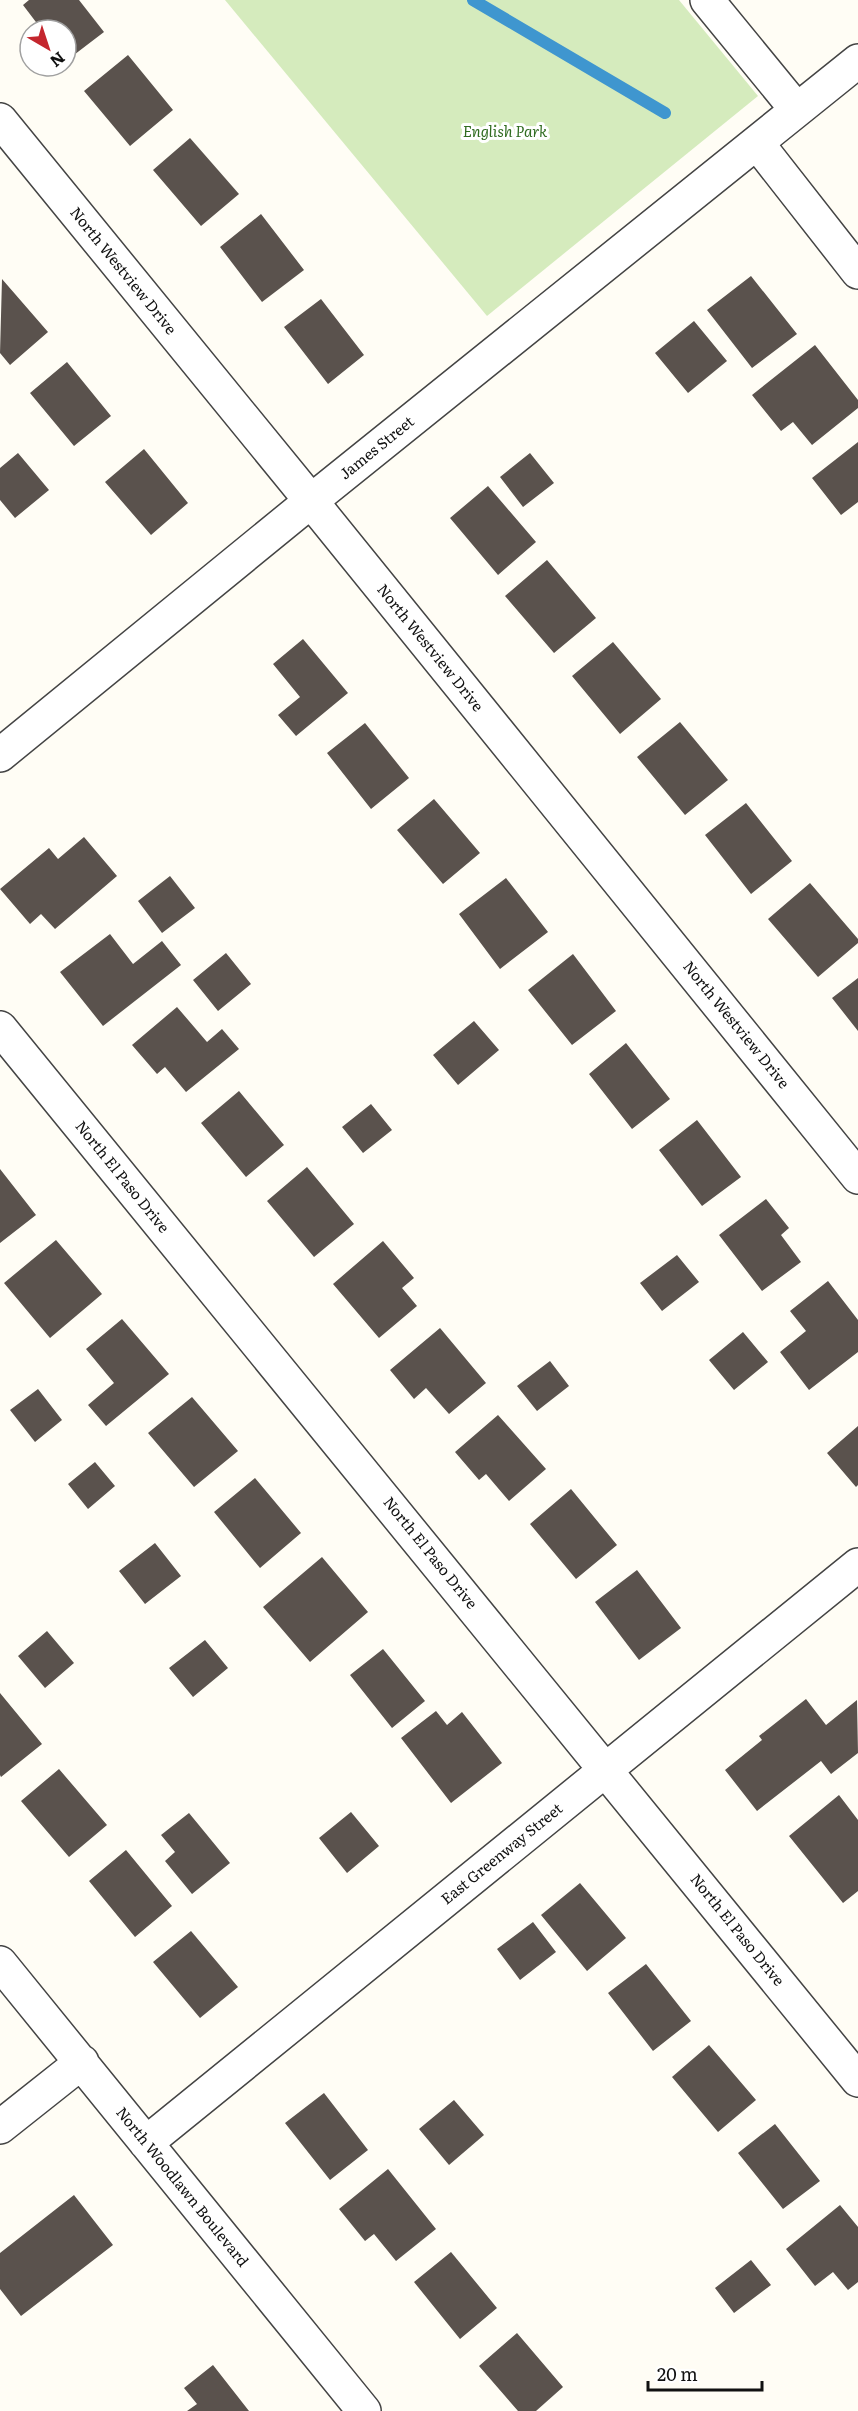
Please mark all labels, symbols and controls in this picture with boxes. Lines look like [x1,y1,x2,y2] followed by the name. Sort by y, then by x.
[18,18,78,78] north arrow
[45,47,71,74] text: N
[463,119,548,142] park label: English Park
[65,201,183,339] street label: North Westview Drive
[334,409,418,484] street label: James Street
[372,578,490,716] street label: North Westview Drive
[678,955,796,1093] street label: North Westview Drive
[71,1115,176,1237] street label: North El Paso Drive
[379,1491,484,1613] street label: North El Paso Drive
[435,1796,567,1909] street label: East Greenway Street
[686,1868,791,1990] street label: North El Paso Drive
[111,2101,255,2271] street label: North Woodlawn Boulevard
[648,2354,762,2392] scale bar
[657,2360,698,2387] text: 20 m

